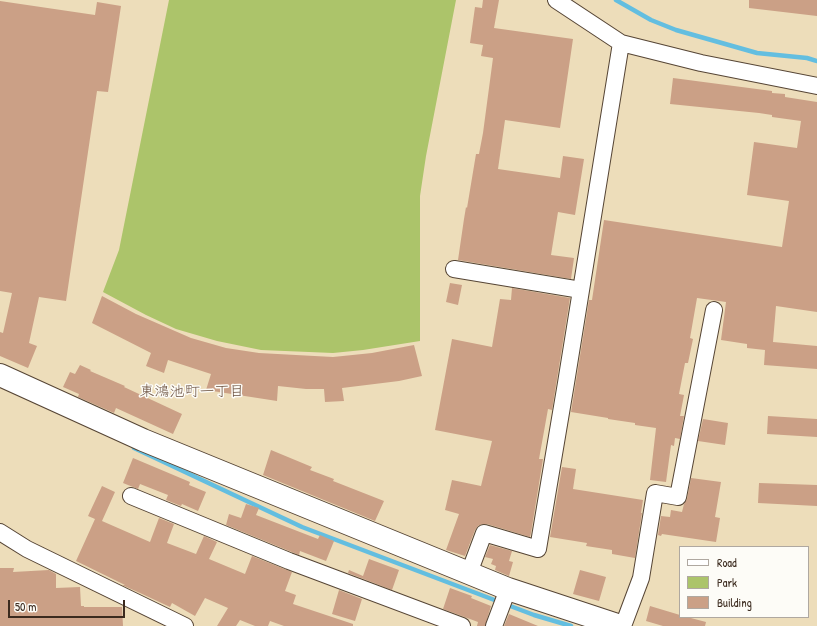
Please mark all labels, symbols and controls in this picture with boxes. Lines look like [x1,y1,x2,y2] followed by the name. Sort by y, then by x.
[140,383,244,401] district label: 東鴻池町一丁目
[679,546,809,618] legend
[717,554,737,571] text: Road
[717,574,737,591] text: Park
[10,592,127,618] scale bar
[717,594,752,611] text: Building
[15,598,36,615] text: 50 m

